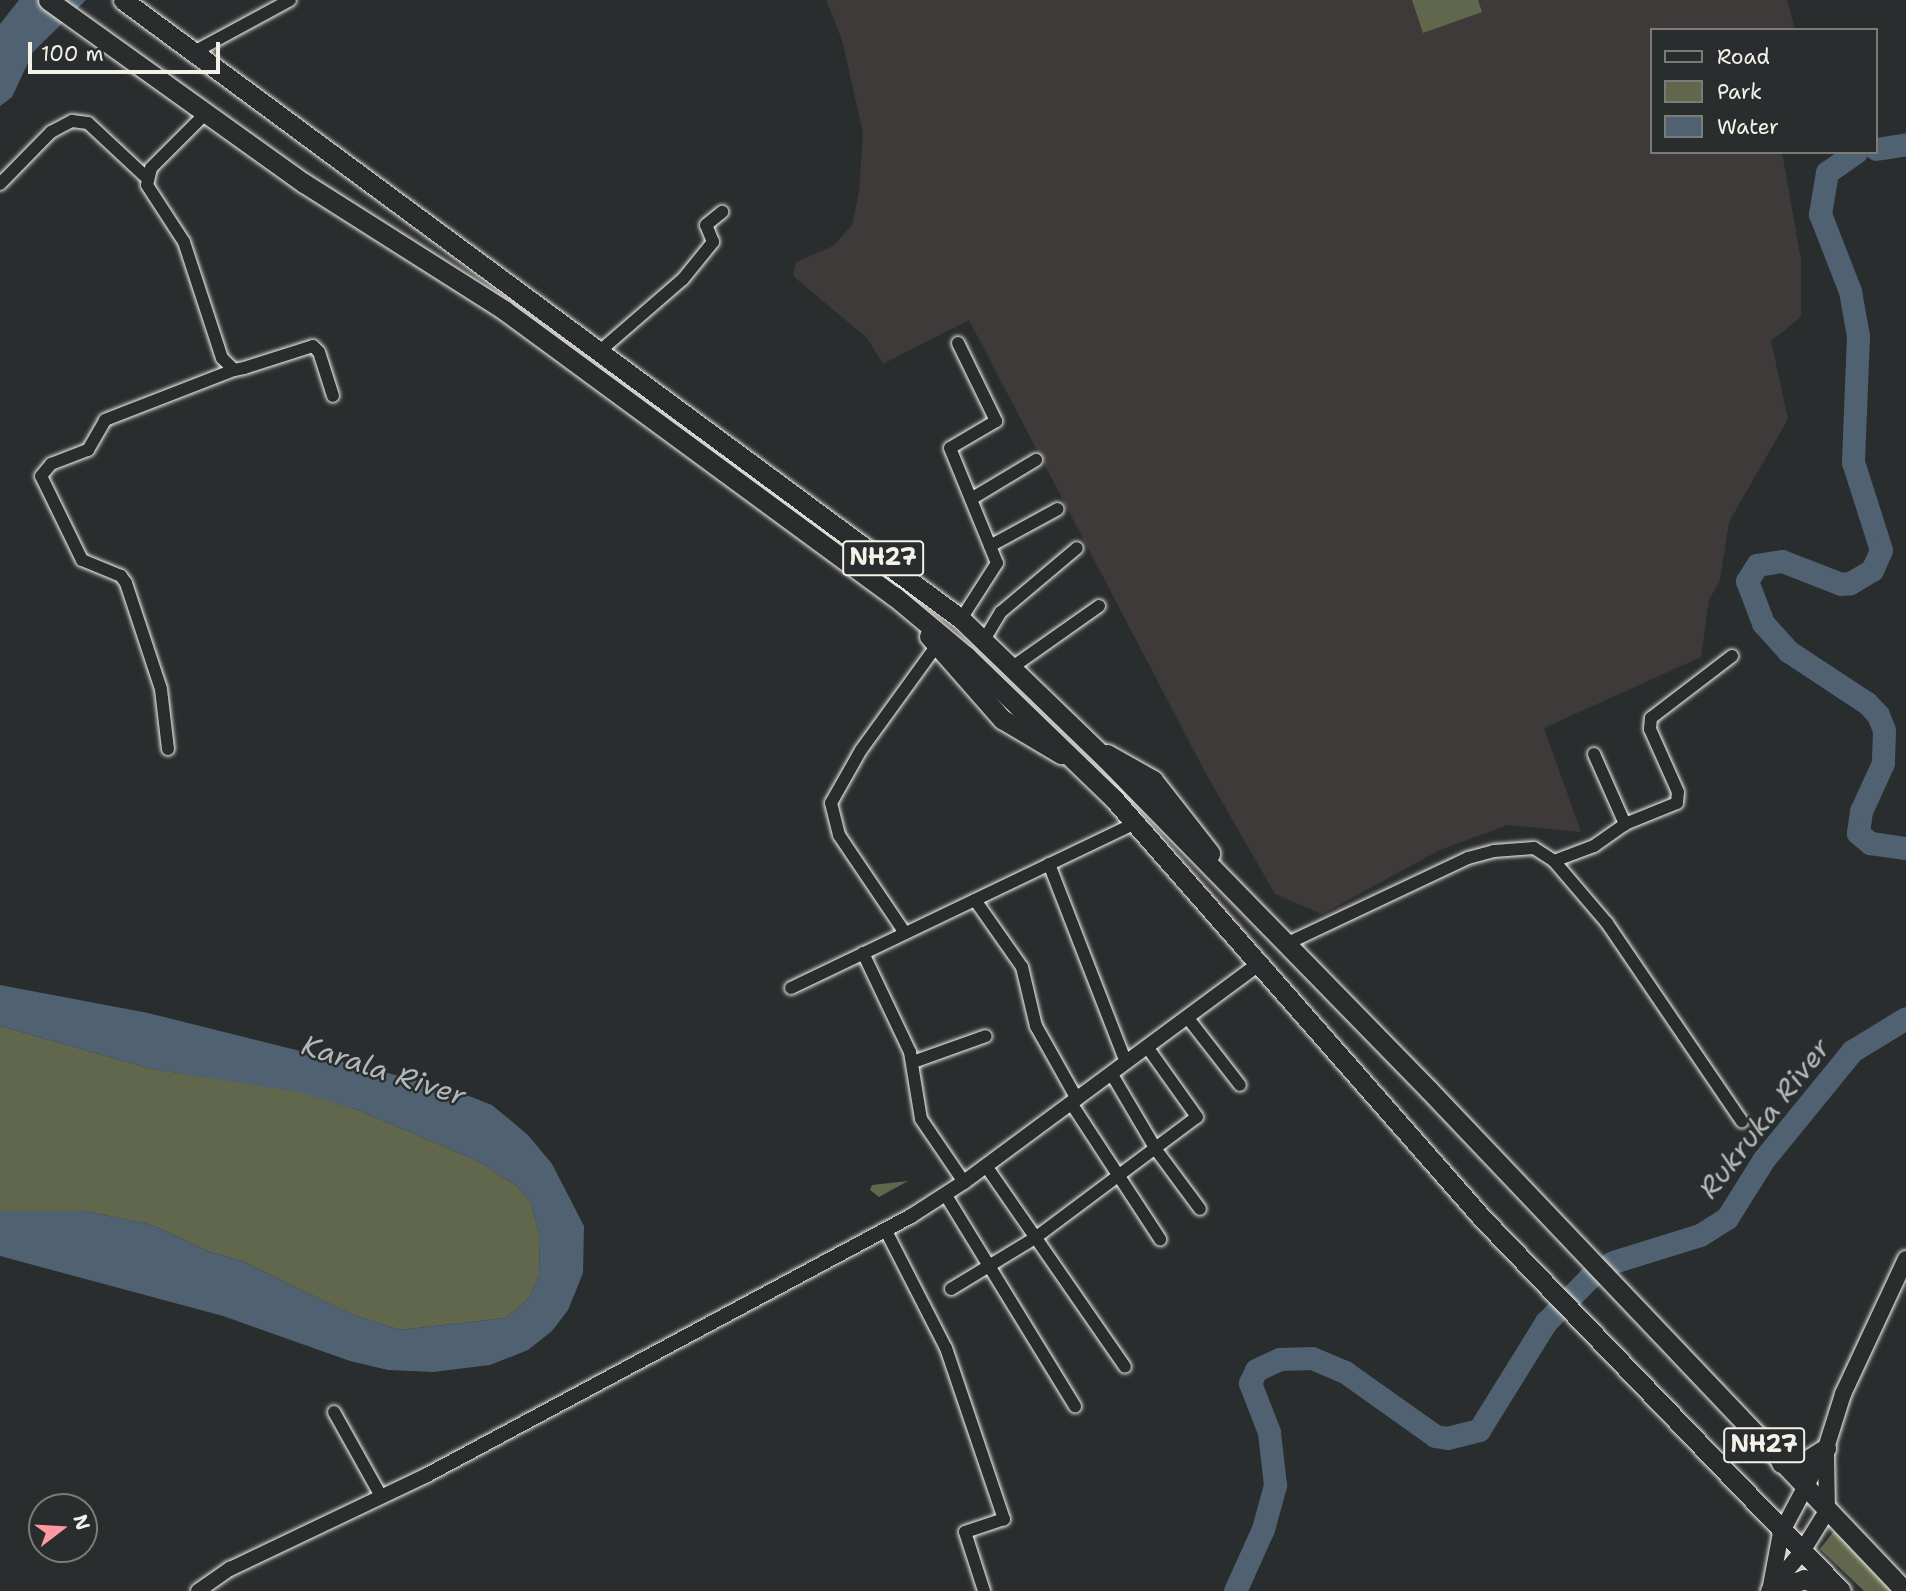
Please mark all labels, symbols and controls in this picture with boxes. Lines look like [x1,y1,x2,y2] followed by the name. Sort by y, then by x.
[32,28,224,72] scale bar
[1650,28,1878,154] legend
[41,40,104,68] text: 100 m
[1717,43,1770,71] text: Road
[1717,78,1762,106] text: Park
[1717,113,1779,141] text: Water
[841,538,925,578] road number: NH27
[298,1028,470,1112] water label: Karala River
[1691,1031,1837,1205] water label: Rukruka River
[1722,1424,1806,1465] road number: NH27
[28,1493,98,1563] north arrow
[67,1511,96,1533] text: N

